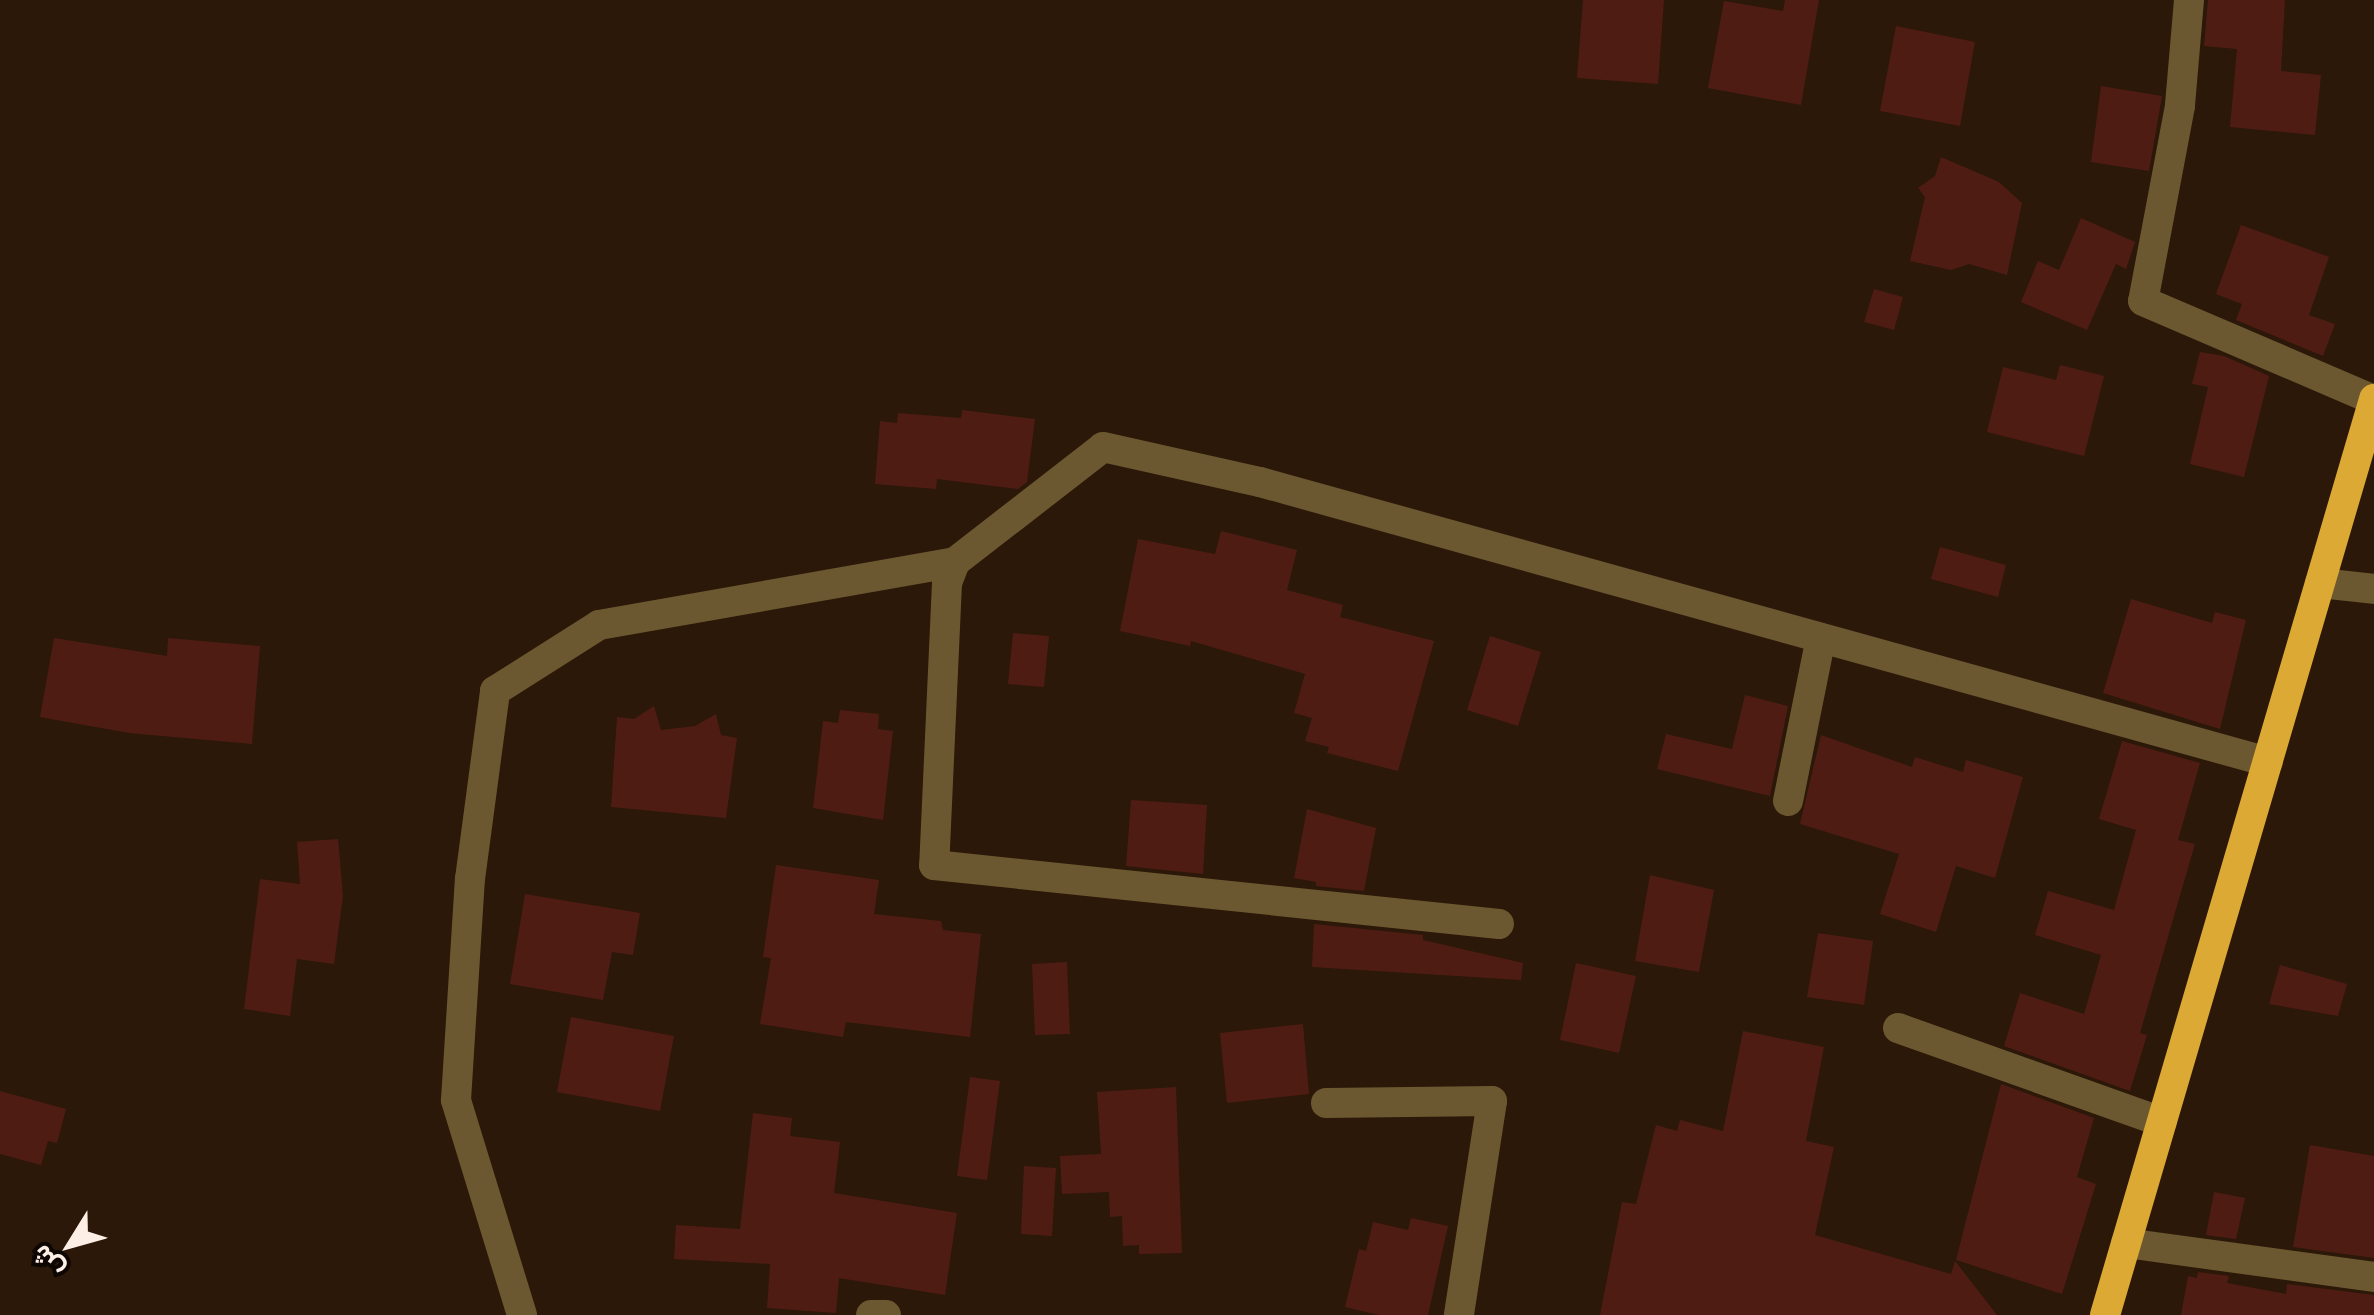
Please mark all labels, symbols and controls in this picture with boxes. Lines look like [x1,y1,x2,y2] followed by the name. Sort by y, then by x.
[20,1195,120,1295] north arrow
[21,1238,71,1288] text: ش

